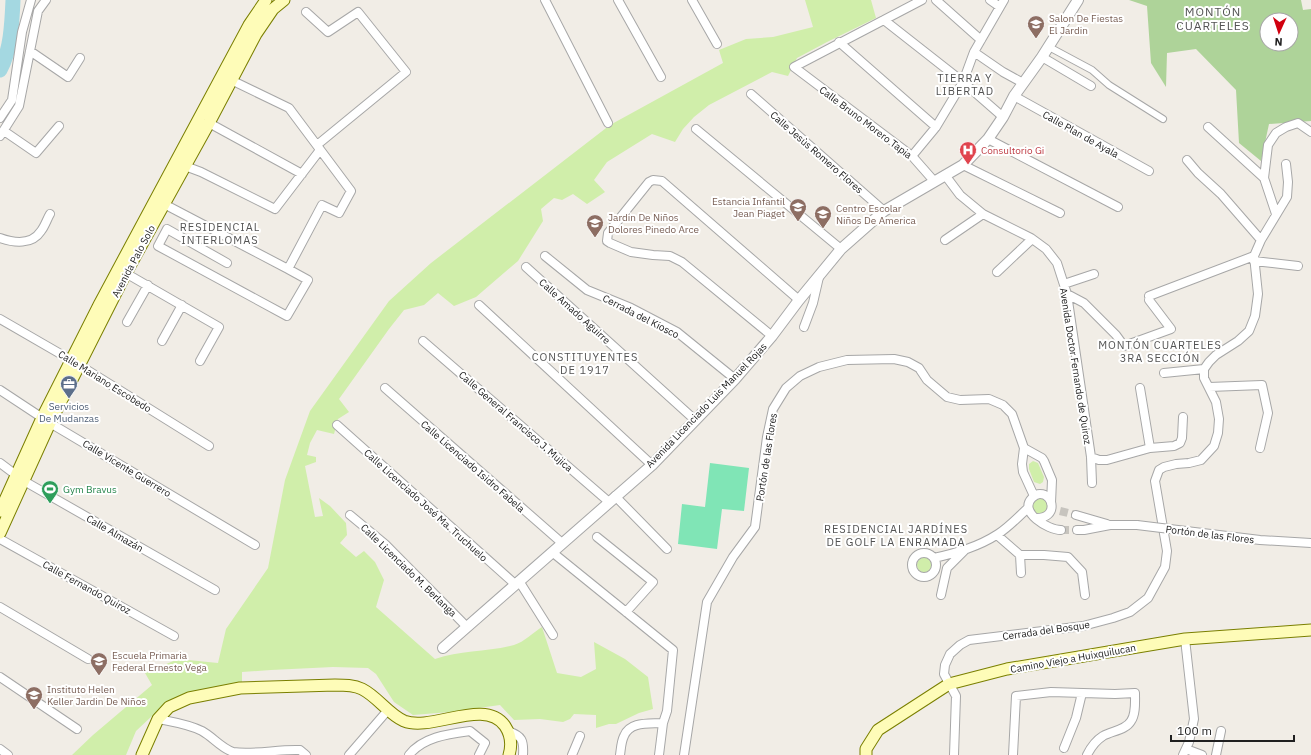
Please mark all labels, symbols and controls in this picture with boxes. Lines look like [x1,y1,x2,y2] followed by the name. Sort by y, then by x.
[1176,4,1250,33] district label: MONTÓN CUARTELES
[1049,12,1123,37] place label: Salon De Fiestas El Jardin
[1259,12,1299,52] north arrow
[1026,14,1046,39] school or university icon: Salon De Fiestas El Jardin
[1274,35,1283,49] text: N
[936,71,994,98] district label: TIERRA Y LIBERTAD
[817,83,915,162] street label: Calle Bruno Morero Tapia
[1040,108,1122,161] street label: Calle Plan de Ayala
[768,109,866,196] street label: Calle Jesùs Romero Flores
[958,140,978,165] hospital icon: Consultorio Gi
[981,144,1044,157] place label: Consultorio Gi
[712,195,785,220] place label: Estancia Infantil Jean Piaget
[788,197,808,222] school or university icon: Estancia Infantil Jean Piaget
[836,202,916,227] place label: Centro Escolar Niños De America
[813,204,833,229] school or university icon: Centro Escolar Niños De America
[608,211,699,236] place label: Jardin De Niños Dolores Pinedo Arce
[585,213,605,238] school or university icon: Jardin De Niños Dolores Pinedo Arce
[180,220,260,247] district label: RESIDENCIAL INTERLOMAS
[109,223,158,300] street label: Avenida Palo Solo
[536,276,613,347] street label: Calle Amado Aguirre
[1057,287,1094,446] street label: Avenida Doctor Fernando de Quiroz
[600,292,682,342] street label: Cerrada del Kiosco
[1098,338,1222,365] district label: MONTÓN CUARTELES 3RA SECCIÓN
[643,340,770,471] street label: Avenida Licenciado Luis Manuel Rojas
[56,347,154,416] street label: Calle Mariano Escobedo
[532,350,638,377] district label: CONSTITUYENTES DE 1917
[456,368,576,475] street label: Calle General Francisco J. Mujica
[59,374,79,399] office icon: Servicios De Mudanzas
[39,400,99,425] place label: Servicios De Mudanzas
[753,412,780,502] street label: Portón de las Flores
[418,418,528,516] street label: Calle Licenciado Isidro Fabela
[80,437,174,500] street label: Calle Vicente Guerrero
[361,446,490,565] street label: Calle Licenciado José Ma. Truchuelo
[40,479,60,504] sports icon: Gym Bravus
[63,483,117,496] place label: Gym Bravus
[84,512,146,555] street label: Calle Almazán
[358,521,460,620] street label: Calle Licenciado M. Berlanga
[824,522,968,549] district label: RESIDENCIAL JARDÍNES DE GOLF LA ENRAMADA
[1165,523,1255,546] street label: Portón de las Flores
[40,558,133,617] street label: Calle Fernando Quiroz
[1002,618,1091,643] street label: Cerrada del Bosque
[1009,641,1137,676] street label: Camino Viejo a Huixquilucan
[112,649,208,674] place label: Escuela Primaria Federal Ernesto Vega
[89,651,109,676] school or university icon: Escuela Primaria Federal Ernesto Vega
[47,683,146,708] place label: Instituto Helen Keller Jardin De Niños
[24,685,44,710] school or university icon: Instituto Helen Keller Jardin De Niños
[1171,717,1294,743] scale bar
[1177,723,1212,738] text: 100 m

